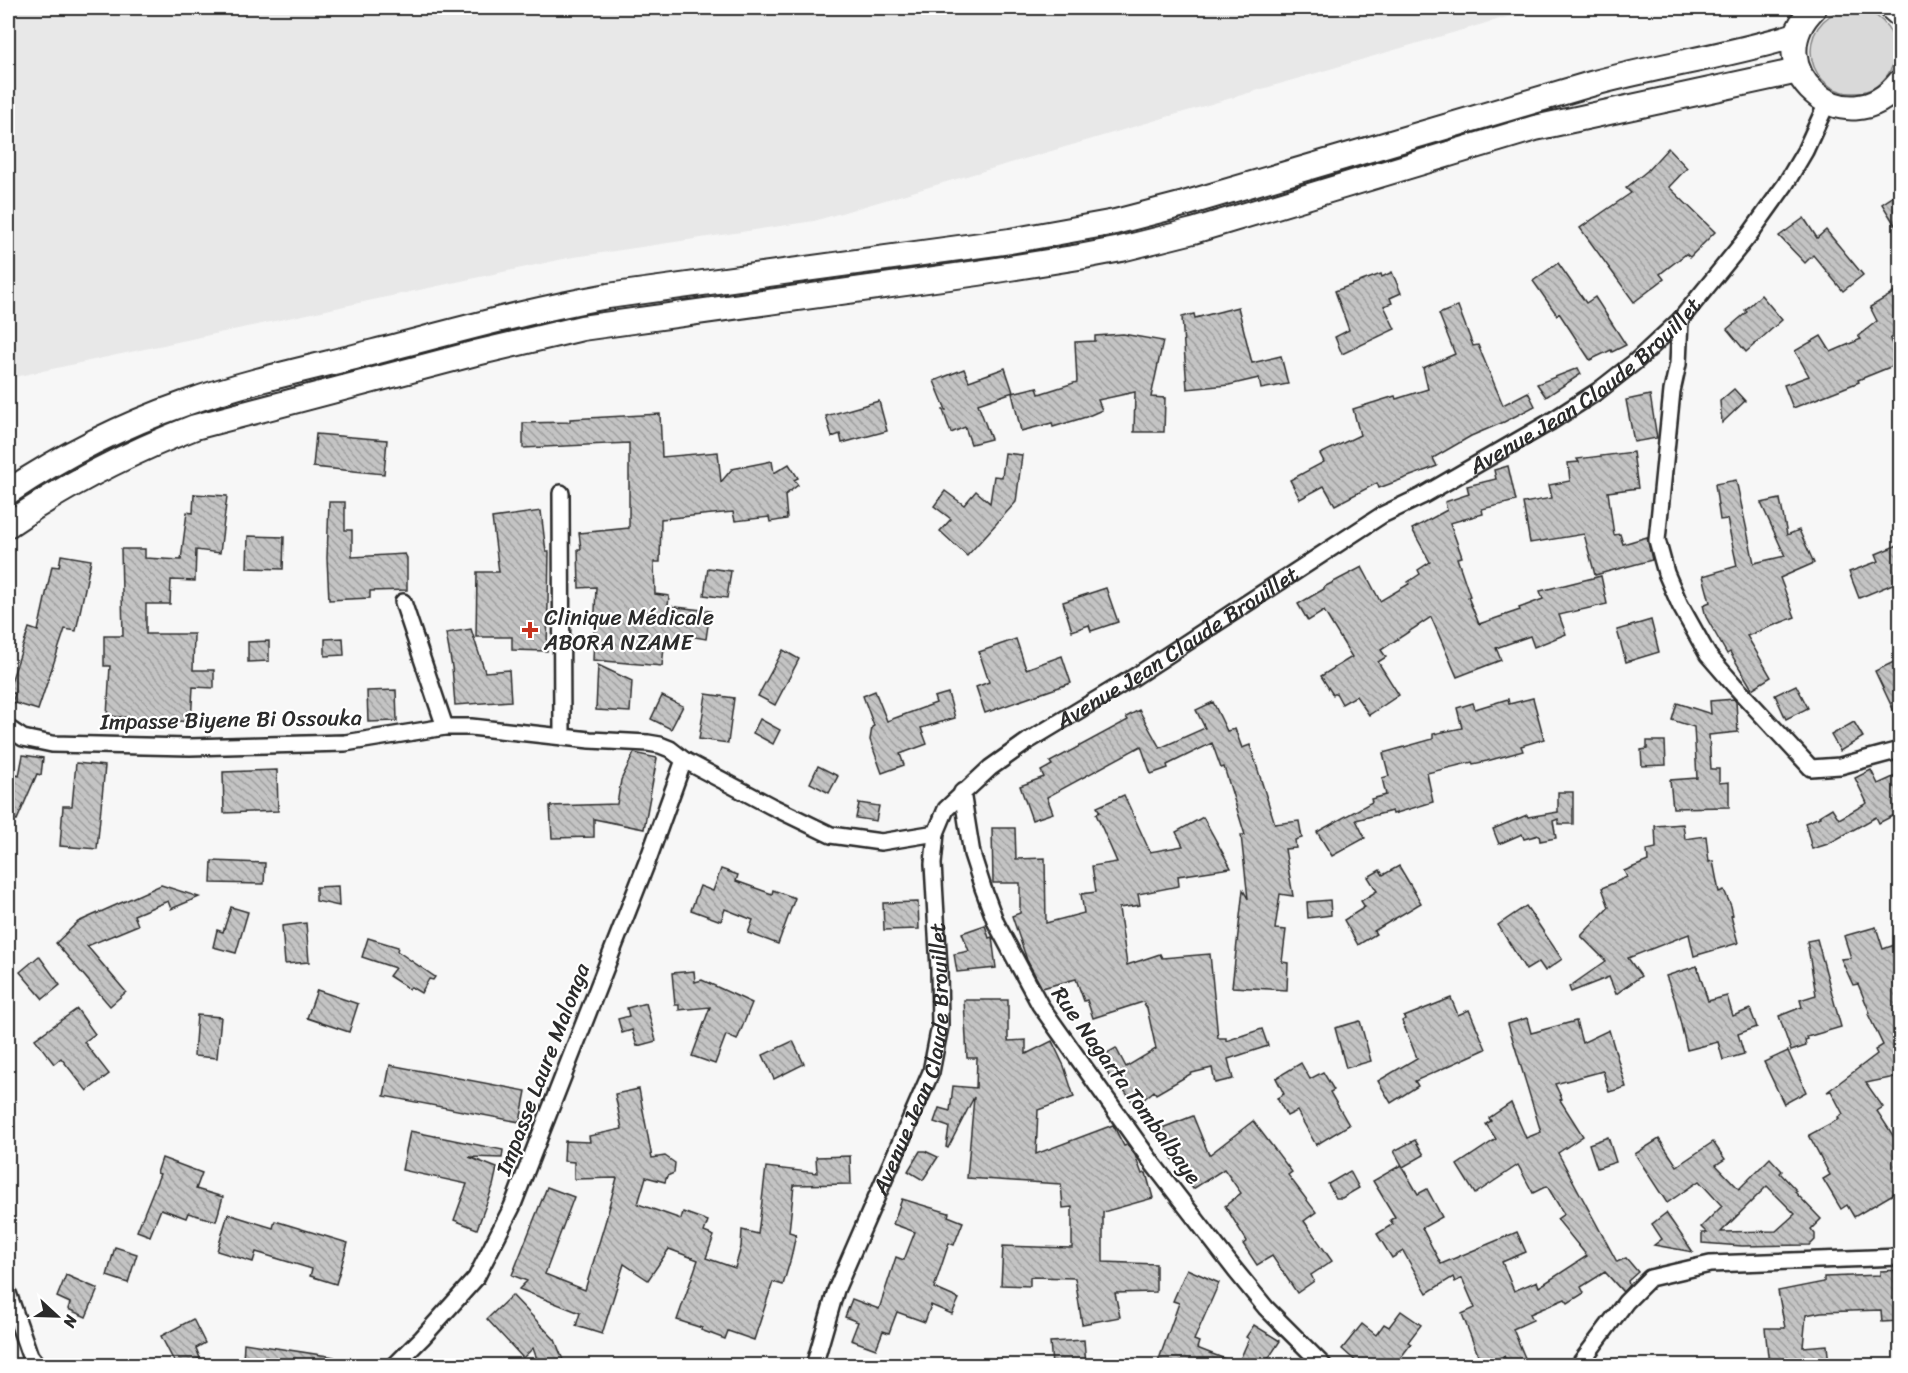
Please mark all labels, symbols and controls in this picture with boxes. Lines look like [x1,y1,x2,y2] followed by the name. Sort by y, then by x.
[1461,288,1712,485] street label: Avenue Jean Claude Brouillet
[1047,555,1307,741] street label: Avenue Jean Claude Brouillet
[543,598,714,662] place label: Clinique Médicale ABORA NZAME
[521,621,539,639] marker: Clinique Médicale ABORA NZAME
[99,698,362,741] street label: Impasse Biyene Bi Ossouka
[860,921,960,1202] street label: Avenue Jean Claude Brouillet
[484,956,601,1182] street label: Impasse Laure Malonga
[1041,978,1212,1193] street label: Rue Nagarta Tombalbaye
[27,1286,87,1346] north arrow
[55,1310,86,1333] text: N

